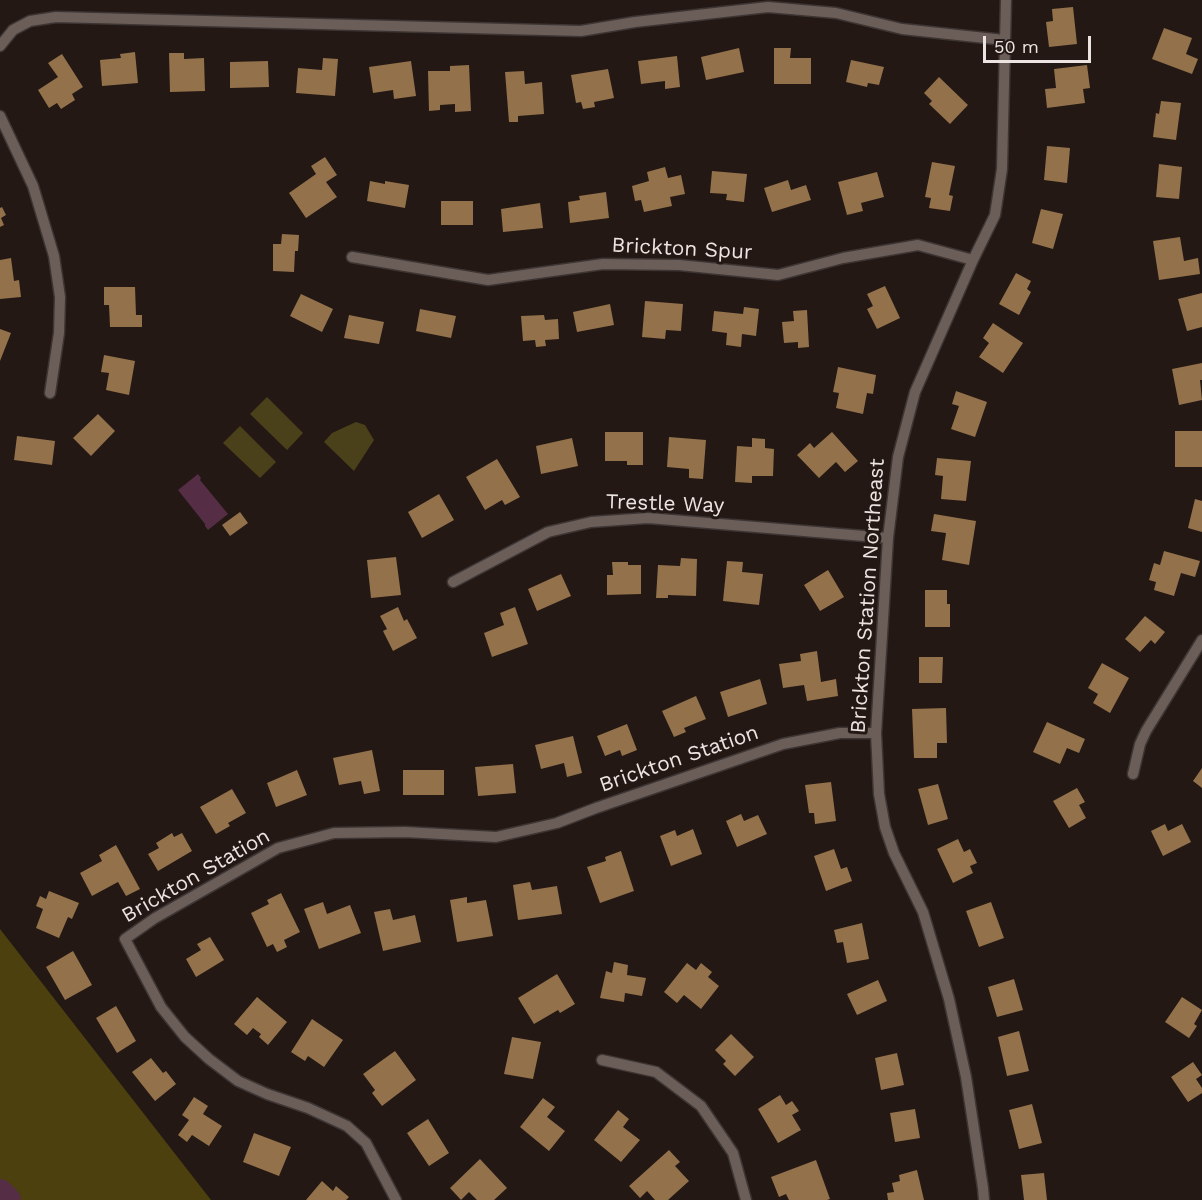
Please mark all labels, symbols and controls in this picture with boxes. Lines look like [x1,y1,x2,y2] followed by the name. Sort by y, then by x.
[986,24,1094,62] scale bar
[994,36,1039,57] text: 50 m
[611,233,753,265] street label: Brickton Spur
[846,458,890,734] street label: Brickton Station Northeast
[605,489,725,519] street label: Trestle Way
[596,720,762,798] street label: Brickton Station
[117,823,275,929] street label: Brickton Station

